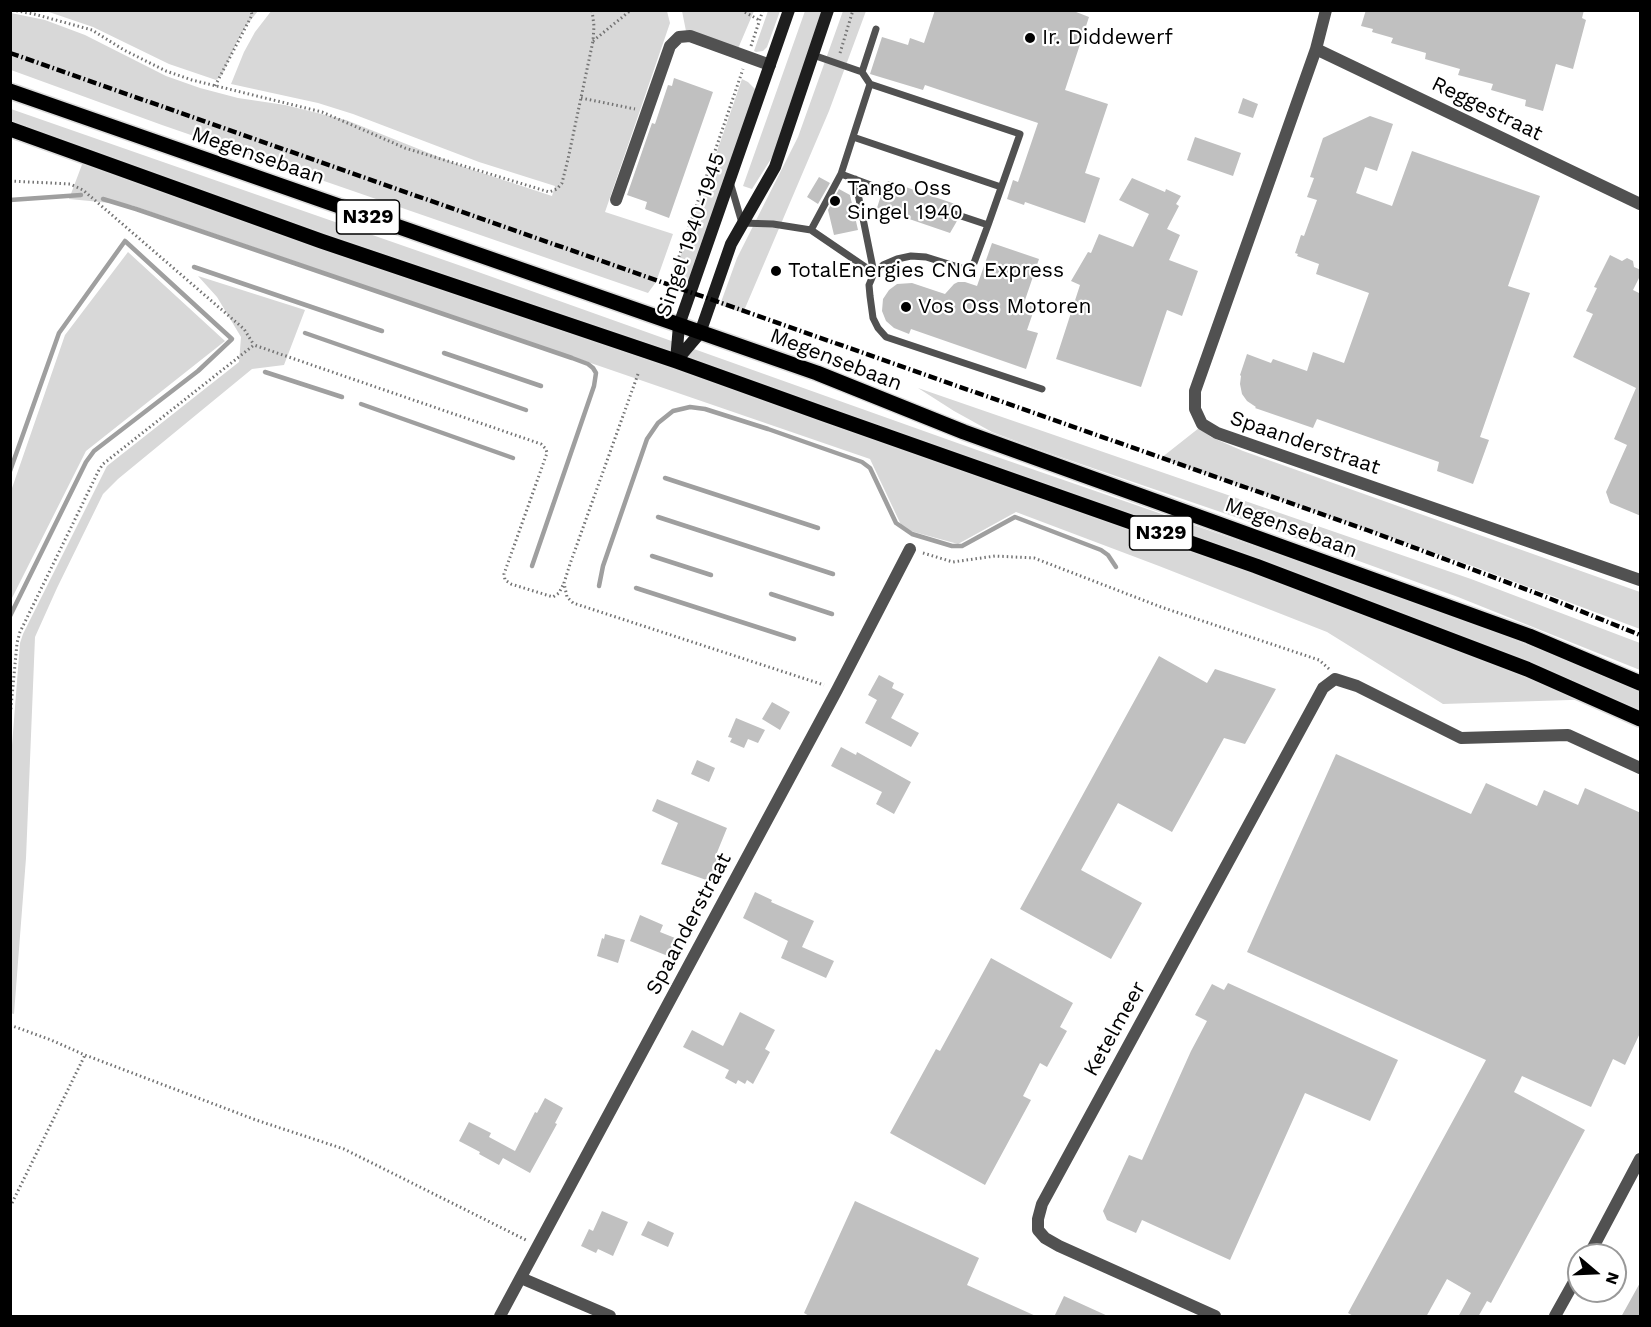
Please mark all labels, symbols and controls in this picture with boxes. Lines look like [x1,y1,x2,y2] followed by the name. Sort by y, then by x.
[1042,25,1173,51] place label: Ir. Diddewerf
[1023,31,1037,45] marker: Ir. Diddewerf
[1427,71,1547,147] street label: Reggestraat
[188,121,328,191] street label: Megensebaan
[651,150,731,320] street label: Singel 1940-1945
[847,176,963,226] place label: Tango Oss Singel 1940
[828,194,842,208] marker: Tango Oss Singel 1940
[336,200,400,234] road number: N329
[788,258,1064,284] place label: TotalEnergies CNG Express
[769,264,783,278] marker: TotalEnergies CNG Express
[918,294,1091,320] place label: Vos Oss Motoren
[899,300,913,314] marker: Vos Oss Motoren
[766,323,906,397] street label: Megensebaan
[1227,406,1383,480] street label: Spaanderstraat
[1221,492,1361,564] street label: Megensebaan
[1130,516,1192,550] road number: N329
[641,849,737,999] street label: Spaanderstraat
[1079,977,1151,1081] street label: Ketelmeer
[1567,1243,1627,1303] north arrow
[1602,1270,1624,1287] text: N

